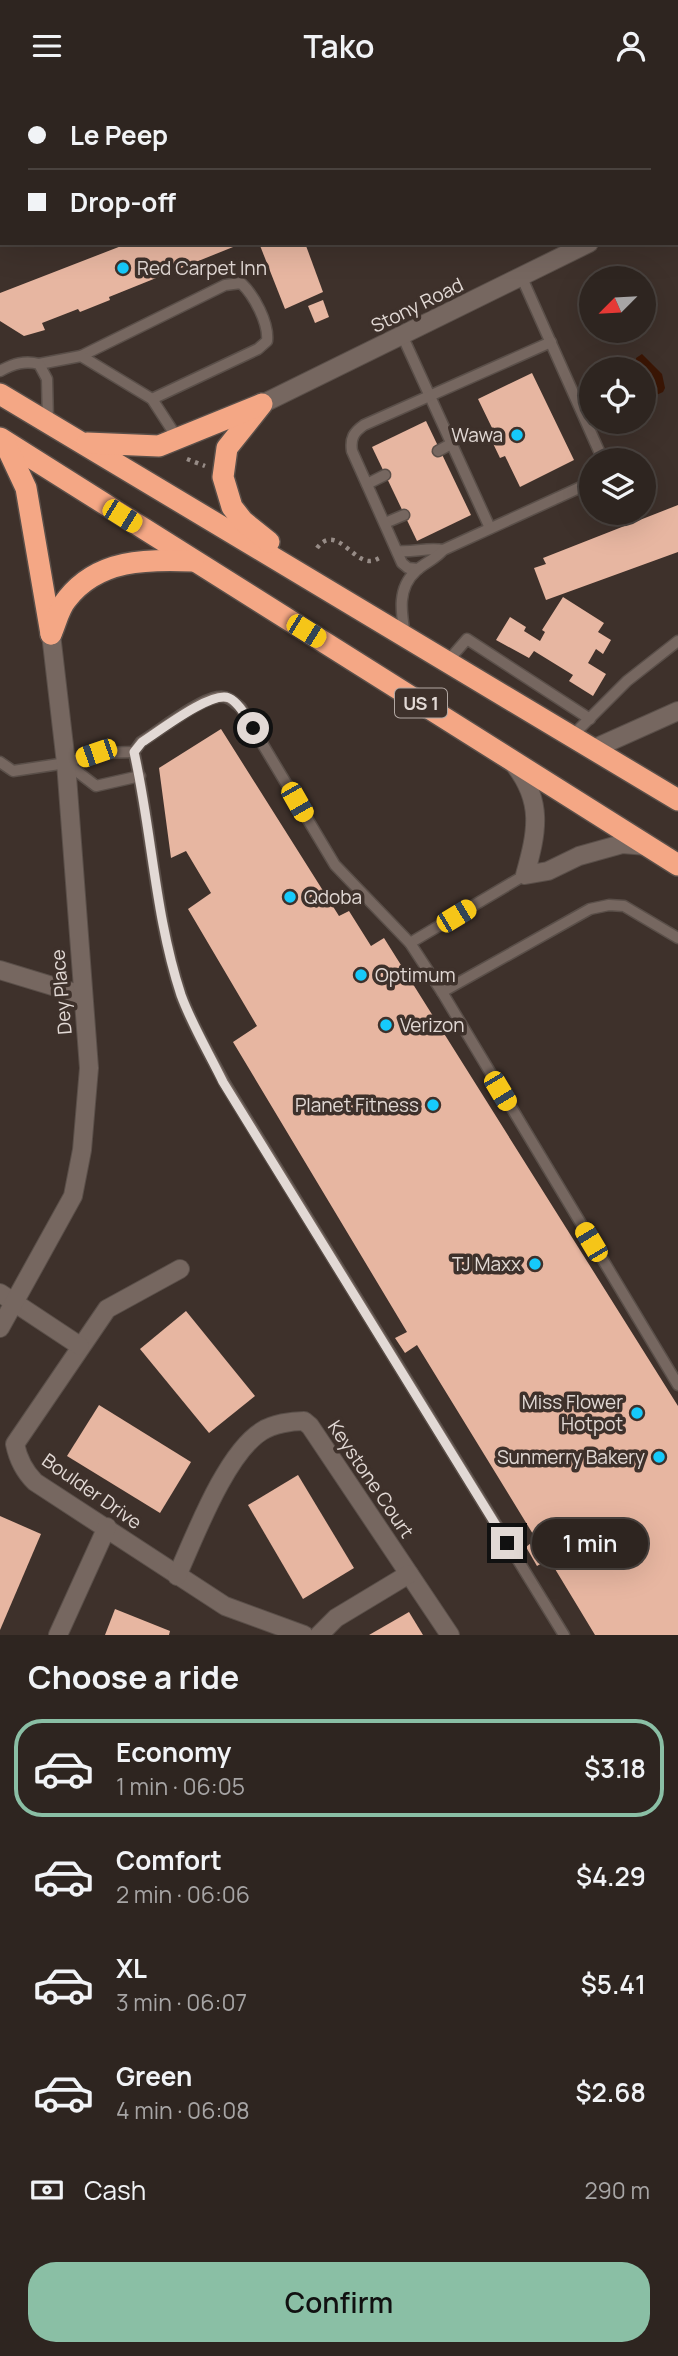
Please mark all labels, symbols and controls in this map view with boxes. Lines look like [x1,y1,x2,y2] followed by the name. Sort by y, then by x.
[303,24,375,68] text: Tako
[28,27,66,65] icon: menu
[612,27,650,65] icon: person
[70,117,168,153] text: Le Peep
[70,184,176,220] text: Drop-off
[137,255,267,281] place label: Red Carpet Inn
[115,260,131,276] marker: Red Carpet Inn
[579,266,656,343] north arrow
[579,266,656,525] map controls
[366,271,468,339] street label: Stony Road
[579,357,656,434] button: locate
[451,422,503,448] place label: Wawa
[509,427,525,443] marker: Wawa
[579,448,656,525] button: layers
[99,496,146,536] car
[283,611,330,651] car
[395,689,447,717] road number: US 1
[237,712,269,744] route start
[73,736,120,770] car
[278,779,317,825] car
[304,884,362,910] place label: Qdoba
[282,889,298,905] marker: Qdoba
[433,896,480,936] car
[44,948,78,1036] street label: Dey Place
[375,962,456,988] place label: Optimum
[353,967,369,983] marker: Optimum
[400,1012,465,1038] place label: Verizon
[378,1017,394,1033] marker: Verizon
[481,1068,520,1114] car
[295,1092,419,1118] place label: Planet Fitness
[425,1097,441,1113] marker: Planet Fitness
[572,1219,611,1265] car
[452,1251,521,1277] place label: TJ Maxx
[527,1256,543,1272] marker: TJ Maxx
[522,1389,623,1437] place label: Miss Flower Hotpot
[629,1405,645,1421] marker: Miss Flower Hotpot
[322,1415,420,1543] street label: Keystone Court
[497,1444,645,1470] place label: Sunmerry Bakery
[37,1447,147,1535] street label: Boulder Drive
[651,1449,667,1465] marker: Sunmerry Bakery
[532,1519,647,1567] callout: 1 min
[491,1527,523,1559] route end
[563,1527,617,1559] text: 1 min
[28,1655,239,1699] text: Choose a ride
[116,1734,231,1770] text: Economy
[32,1737,95,1800] icon: car
[584,1750,646,1786] text: $3.18
[116,1770,245,1802] text: 1 min · 06:05
[116,1842,222,1878] text: Comfort
[32,1845,95,1908] icon: car
[576,1858,646,1894] text: $4.29
[116,1878,250,1910] text: 2 min · 06:06
[116,1950,147,1986] text: XL
[32,1953,95,2016] icon: car
[581,1966,646,2002] text: $5.41
[116,1986,247,2018] text: 3 min · 06:07
[116,2058,192,2094] text: Green
[32,2061,95,2124] icon: car
[576,2074,646,2110] text: $2.68
[116,2094,250,2126] text: 4 min · 06:08
[28,2171,66,2209] icon: cash
[84,2172,146,2208] text: Cash
[584,2174,650,2206] text: 290 m
[28,2262,650,2342] button: Confirm

